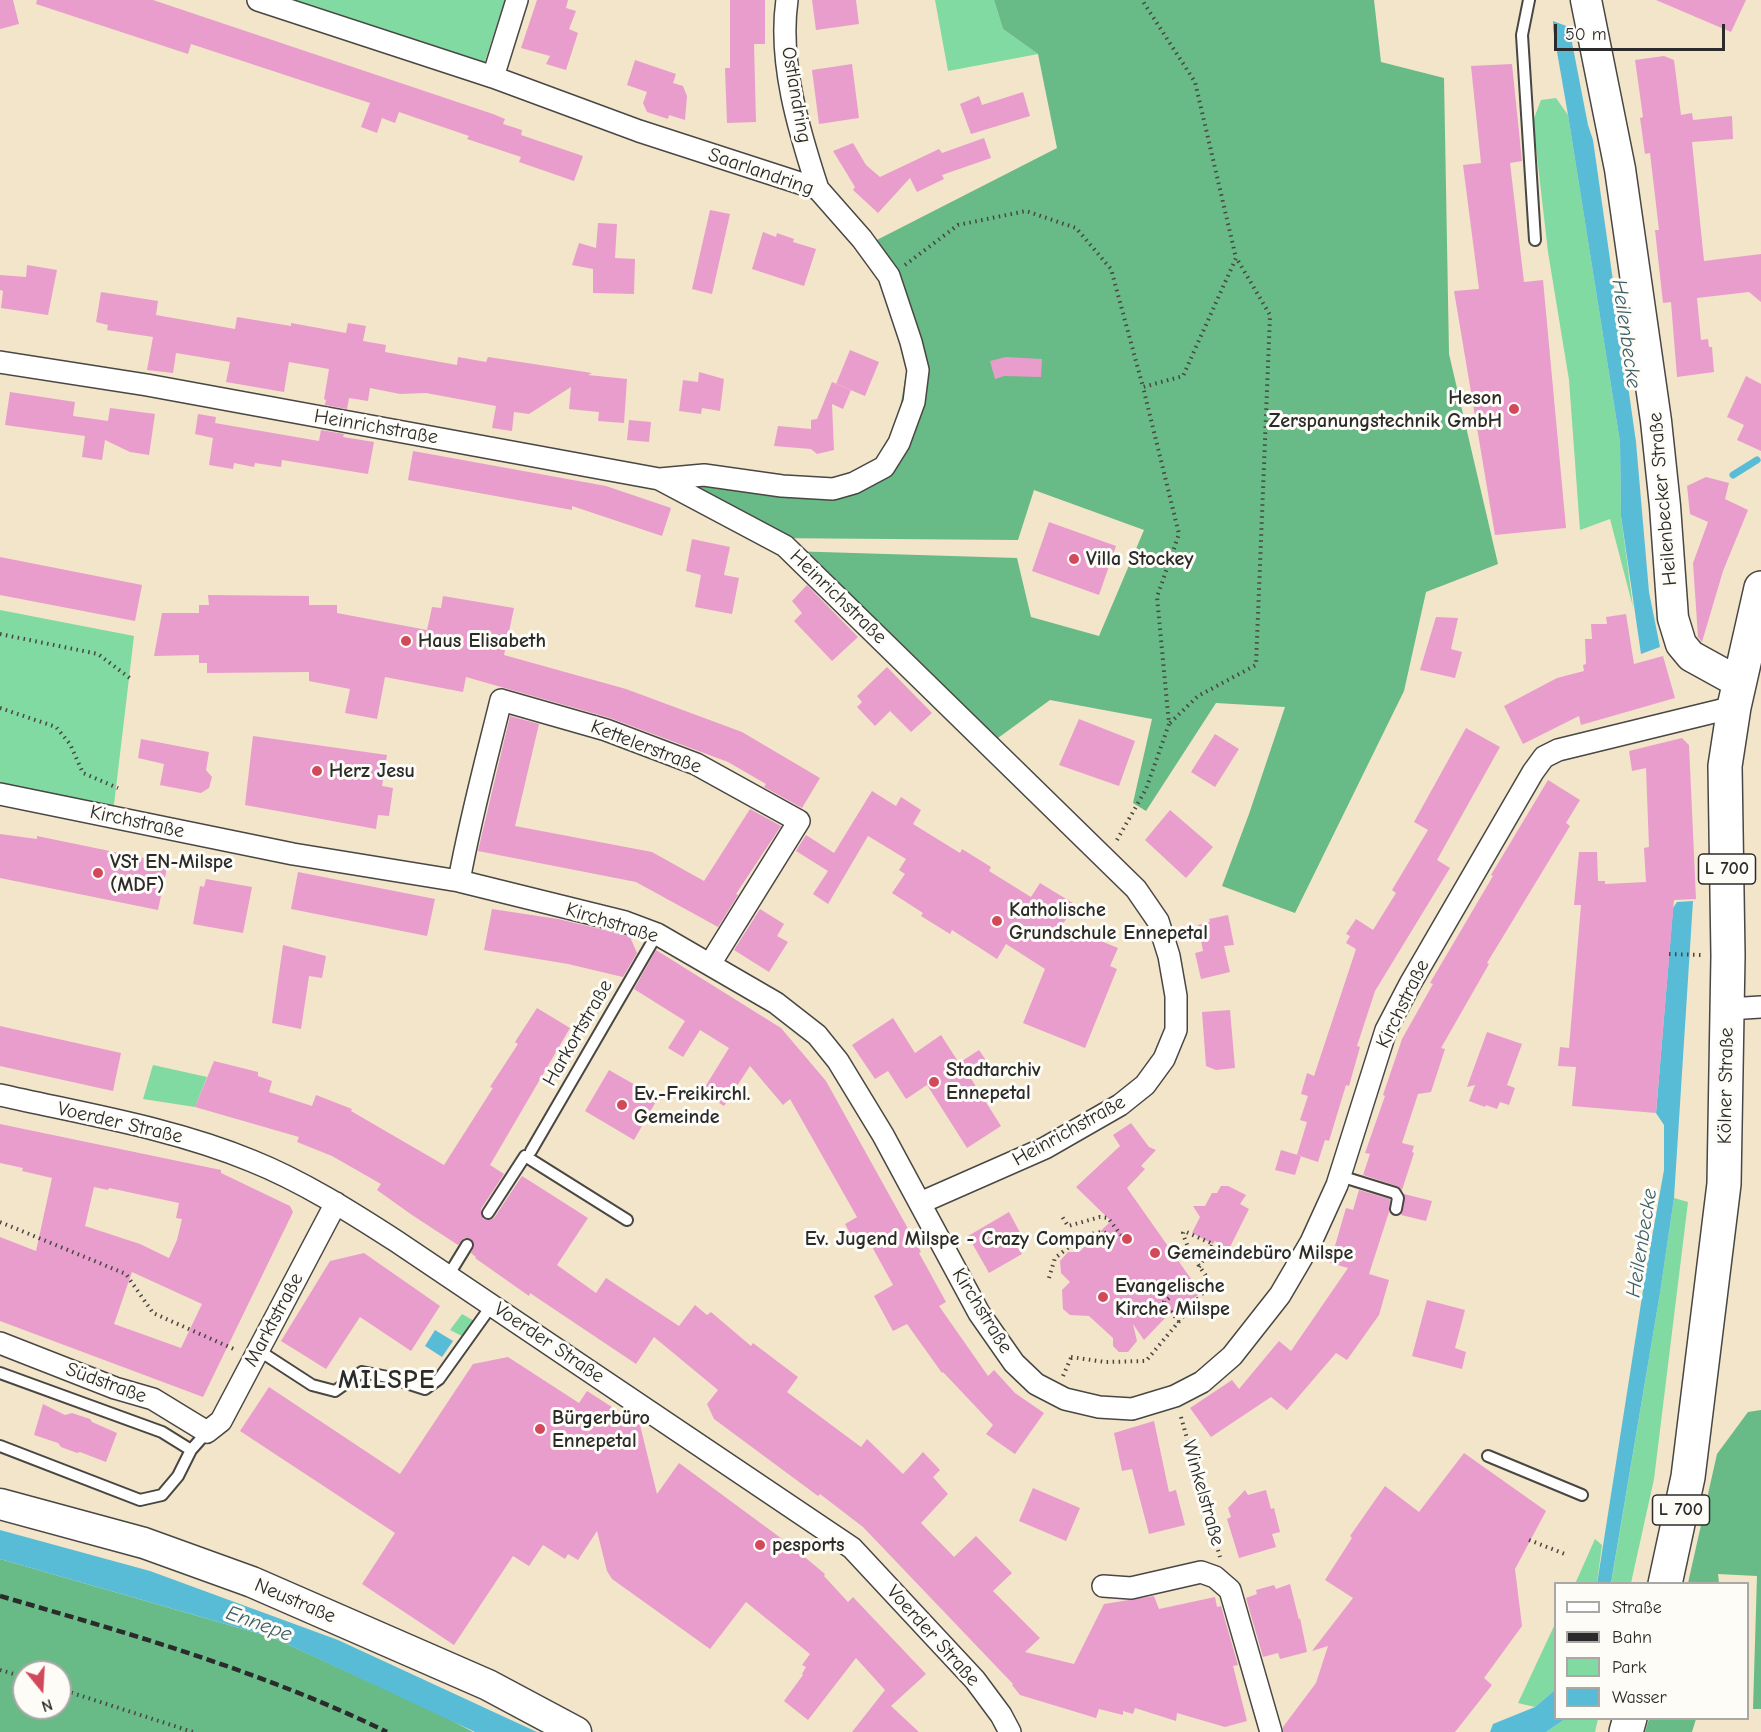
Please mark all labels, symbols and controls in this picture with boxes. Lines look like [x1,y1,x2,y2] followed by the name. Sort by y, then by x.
[1557,12,1728,50] scale bar
[1565,24,1607,45] text: 50 m
[776,45,816,145] street label: Ostlandring
[705,143,817,201] street label: Saarlandring
[1606,278,1646,390] water label: Heilenbecke
[1269,386,1502,433] place label: Heson Zerspanungstechnik GmbH
[1507,402,1521,416] marker: Heson Zerspanungstechnik GmbH
[312,404,440,450] street label: Heinrichstraße
[1643,411,1683,587] street label: Heilenbecker Straße
[785,545,891,649] street label: Heinrichstraße
[1086,547,1193,571] place label: Villa Stockey
[1067,552,1081,566] marker: Villa Stockey
[418,629,546,653] place label: Haus Elisabeth
[399,634,413,648] marker: Haus Elisabeth
[587,715,705,779] street label: Kettelerstraße
[329,759,415,783] place label: Herz Jesu
[310,764,324,778] marker: Herz Jesu
[88,800,186,844] street label: Kirchstraße
[110,850,233,897] place label: VSt EN-Milspe (MDF)
[1698,854,1756,884] road number: L 700
[91,866,105,880] marker: VSt EN-Milspe (MDF)
[563,898,661,948] street label: Kirchstraße
[1009,898,1208,945] place label: Katholische Grundschule Ennepetal
[990,914,1004,928] marker: Katholische Grundschule Ennepetal
[1371,956,1435,1052] street label: Kirchstraße
[538,976,618,1090] street label: Harkortstraße
[1713,1027,1739,1145] street label: Kölner Straße
[946,1058,1041,1105] place label: Stadtarchiv Ennepetal
[927,1075,941,1089] marker: Stadtarchiv Ennepetal
[634,1082,750,1129] place label: Ev.-Freikirchl. Gemeinde
[1008,1090,1130,1172] street label: Heinrichstraße
[55,1097,185,1149] street label: Voerder Straße
[615,1098,629,1112] marker: Ev.-Freikirchl. Gemeinde
[1621,1187,1663,1299] water label: Heilenbecke
[805,1227,1115,1251] place label: Ev. Jugend Milspe - Crazy Company
[1120,1232,1134,1246] marker: Ev. Jugend Milspe - Crazy Company
[1167,1241,1353,1265] place label: Gemeindebüro Milspe
[1148,1246,1162,1260] marker: Gemeindebüro Milspe
[946,1264,1018,1358] street label: Kirchstraße
[239,1269,309,1371] street label: Marktstraße
[1115,1274,1230,1321] place label: Evangelische Kirche Milspe
[1096,1290,1110,1304] marker: Evangelische Kirche Milspe
[489,1297,609,1389] street label: Voerder Straße
[62,1357,150,1409] street label: Südstraße
[338,1365,436,1397] district label: MILSPE
[552,1406,650,1453] place label: Bürgerbüro Ennepetal
[533,1422,547,1436] marker: Bürgerbüro Ennepetal
[1176,1437,1230,1549] street label: Winkelstraße
[1652,1495,1710,1525] road number: L 700
[772,1533,845,1557] place label: pesports
[753,1538,767,1552] marker: pesports
[251,1573,339,1629] street label: Neustraße
[881,1580,985,1692] street label: Voerder Straße
[1554,1582,1749,1720] legend
[1612,1597,1662,1618] text: Straße
[223,1600,295,1648] water label: Ennepe
[1612,1627,1652,1648] text: Bahn
[1612,1657,1646,1678] text: Park
[12,1660,72,1720] north arrow
[1612,1687,1667,1708] text: Wasser
[39,1695,55,1715] text: N

